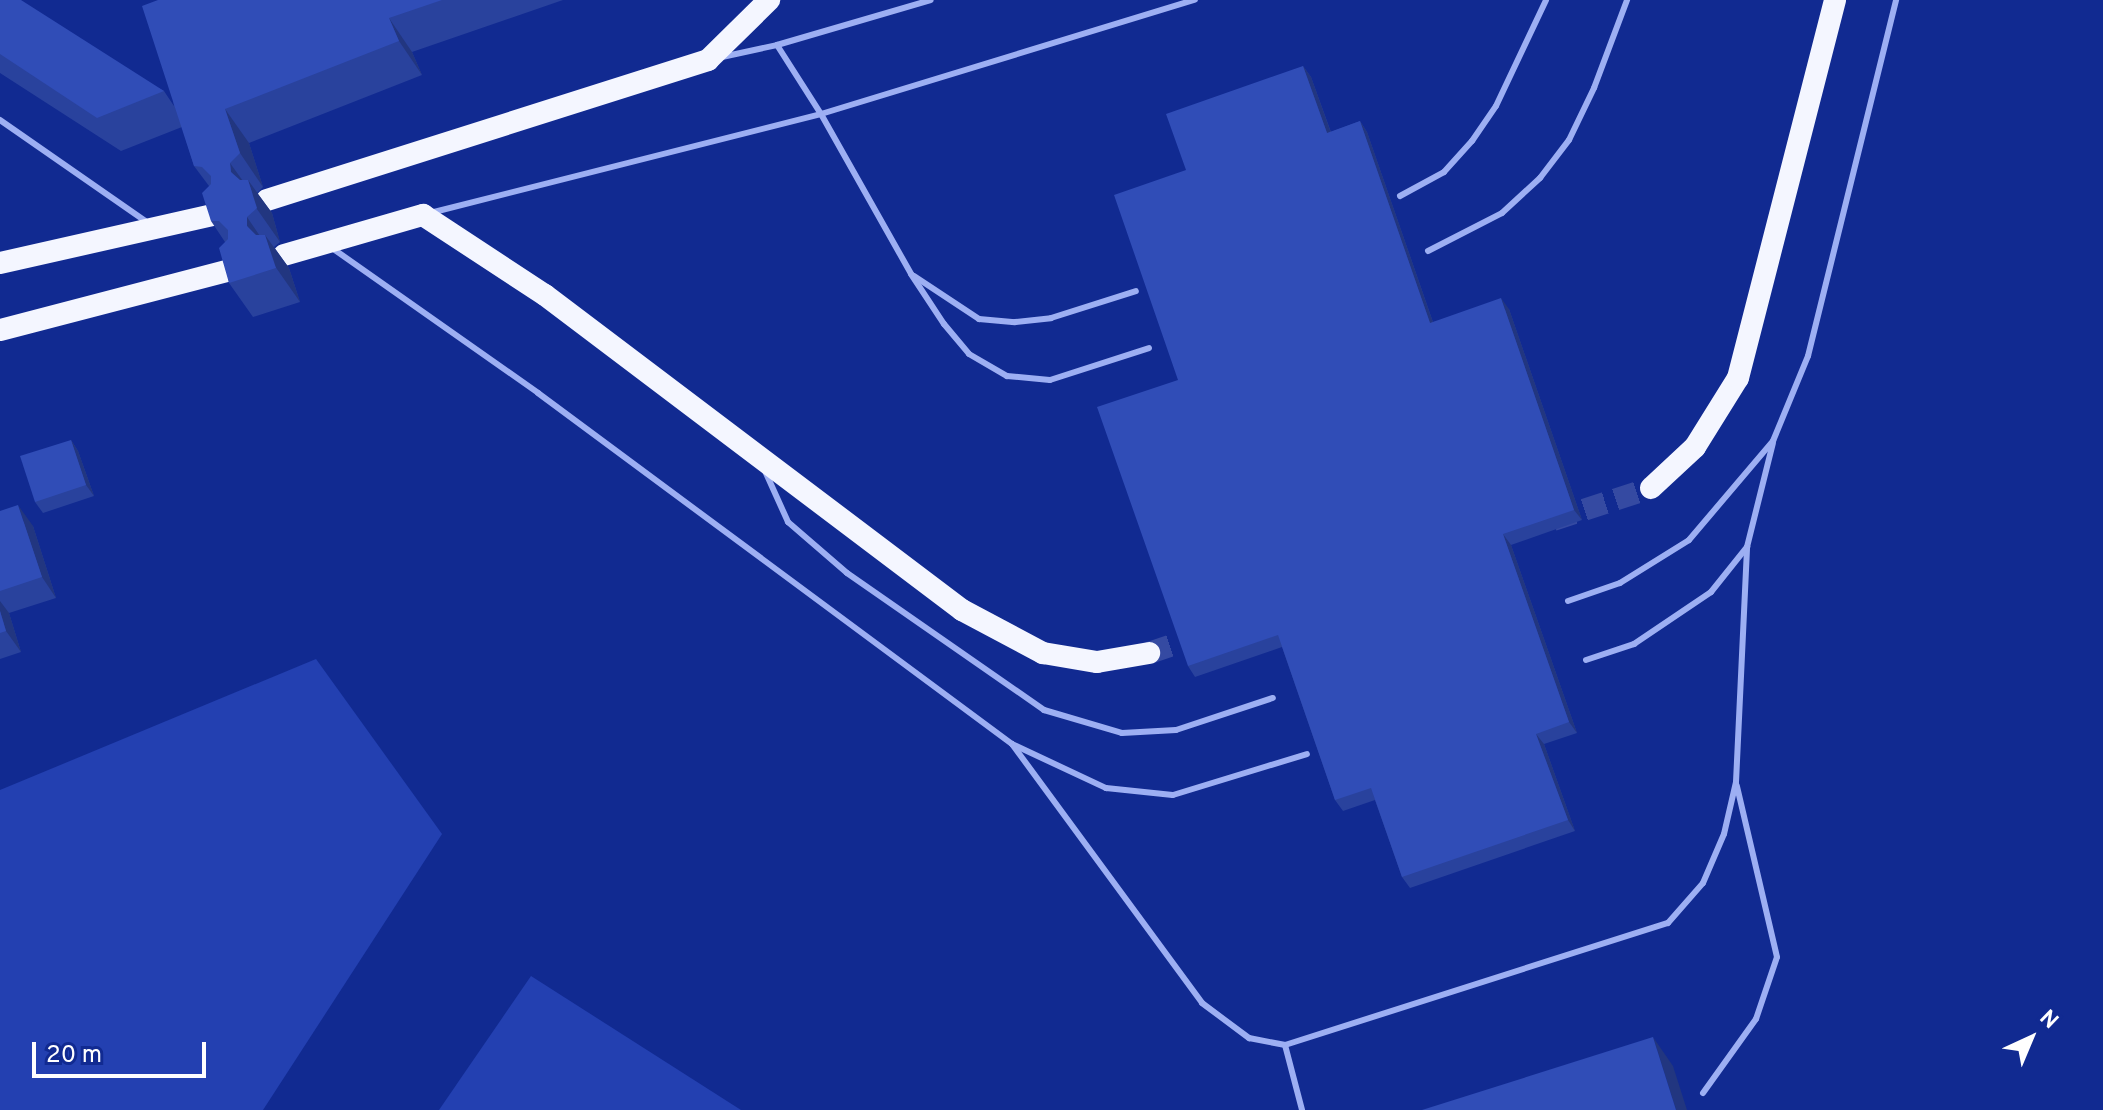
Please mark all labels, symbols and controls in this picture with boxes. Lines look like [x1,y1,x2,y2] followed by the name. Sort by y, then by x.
[1991,998,2071,1078] north arrow
[2033,1005,2063,1036] text: N
[36,1026,210,1076] scale bar
[46,1041,102,1071] text: 20 m

